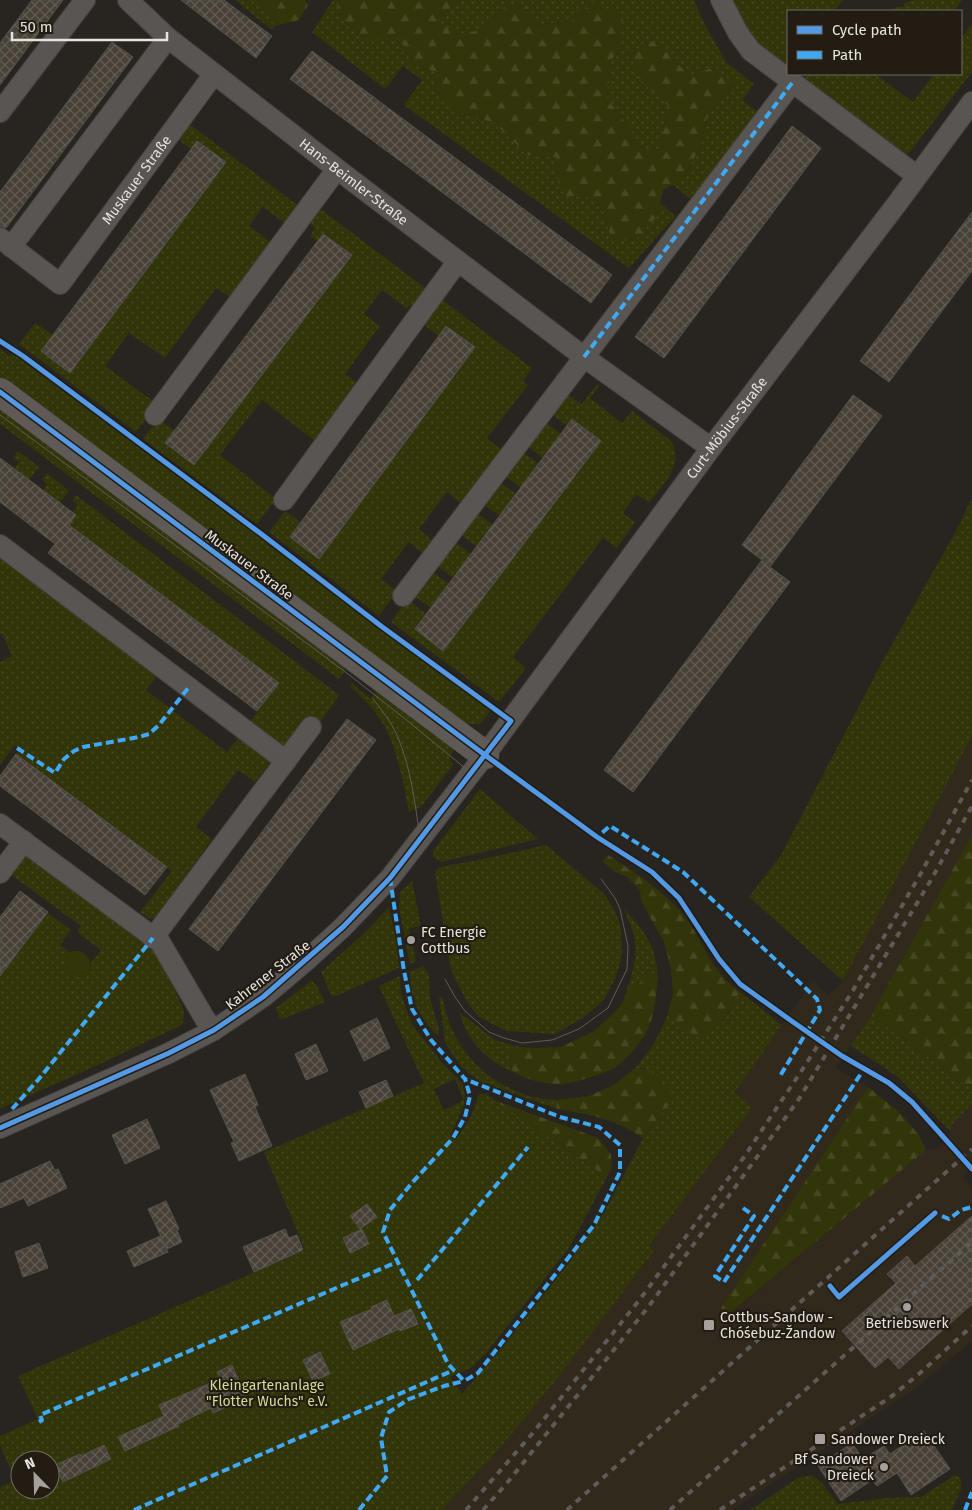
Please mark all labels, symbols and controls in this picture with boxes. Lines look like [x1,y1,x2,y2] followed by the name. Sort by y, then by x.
[12,10,168,42] scale bar
[787,10,962,75] legend
[20,18,53,36] text: 50 m
[832,21,902,39] text: Cycle path
[832,46,862,64] text: Path
[98,132,175,228] street label: Muskauer Straße
[296,135,412,229] street label: Hans-Beimler-Straße
[683,373,771,482] street label: Curt-Möbius-Straße
[201,526,297,604] street label: Muskauer Straße
[421,924,486,957] place label: FC Energie Cottbus
[405,934,417,946] marker: FC Energie Cottbus
[222,937,314,1013] street label: Kahrener Straße
[901,1301,913,1313] marker: Betriebswerk
[720,1309,835,1342] place label: Cottbus-Sandow - Chóśebuz-Žandow
[865,1315,949,1332] place label: Betriebswerk
[702,1318,716,1332] marker: Cottbus-Sandow - Chóśebuz-Žandow
[206,1377,328,1410] park label: Kleingartenanlage "Flotter Wuchs" e.V.
[831,1431,946,1448] place label: Sandower Dreieck
[813,1432,827,1446] marker: Sandower Dreieck
[10,1450,60,1500] north arrow
[794,1451,875,1484] place label: Bf Sandower Dreieck
[23,1454,38,1473] text: N
[878,1461,890,1473] marker: Bf Sandower Dreieck

